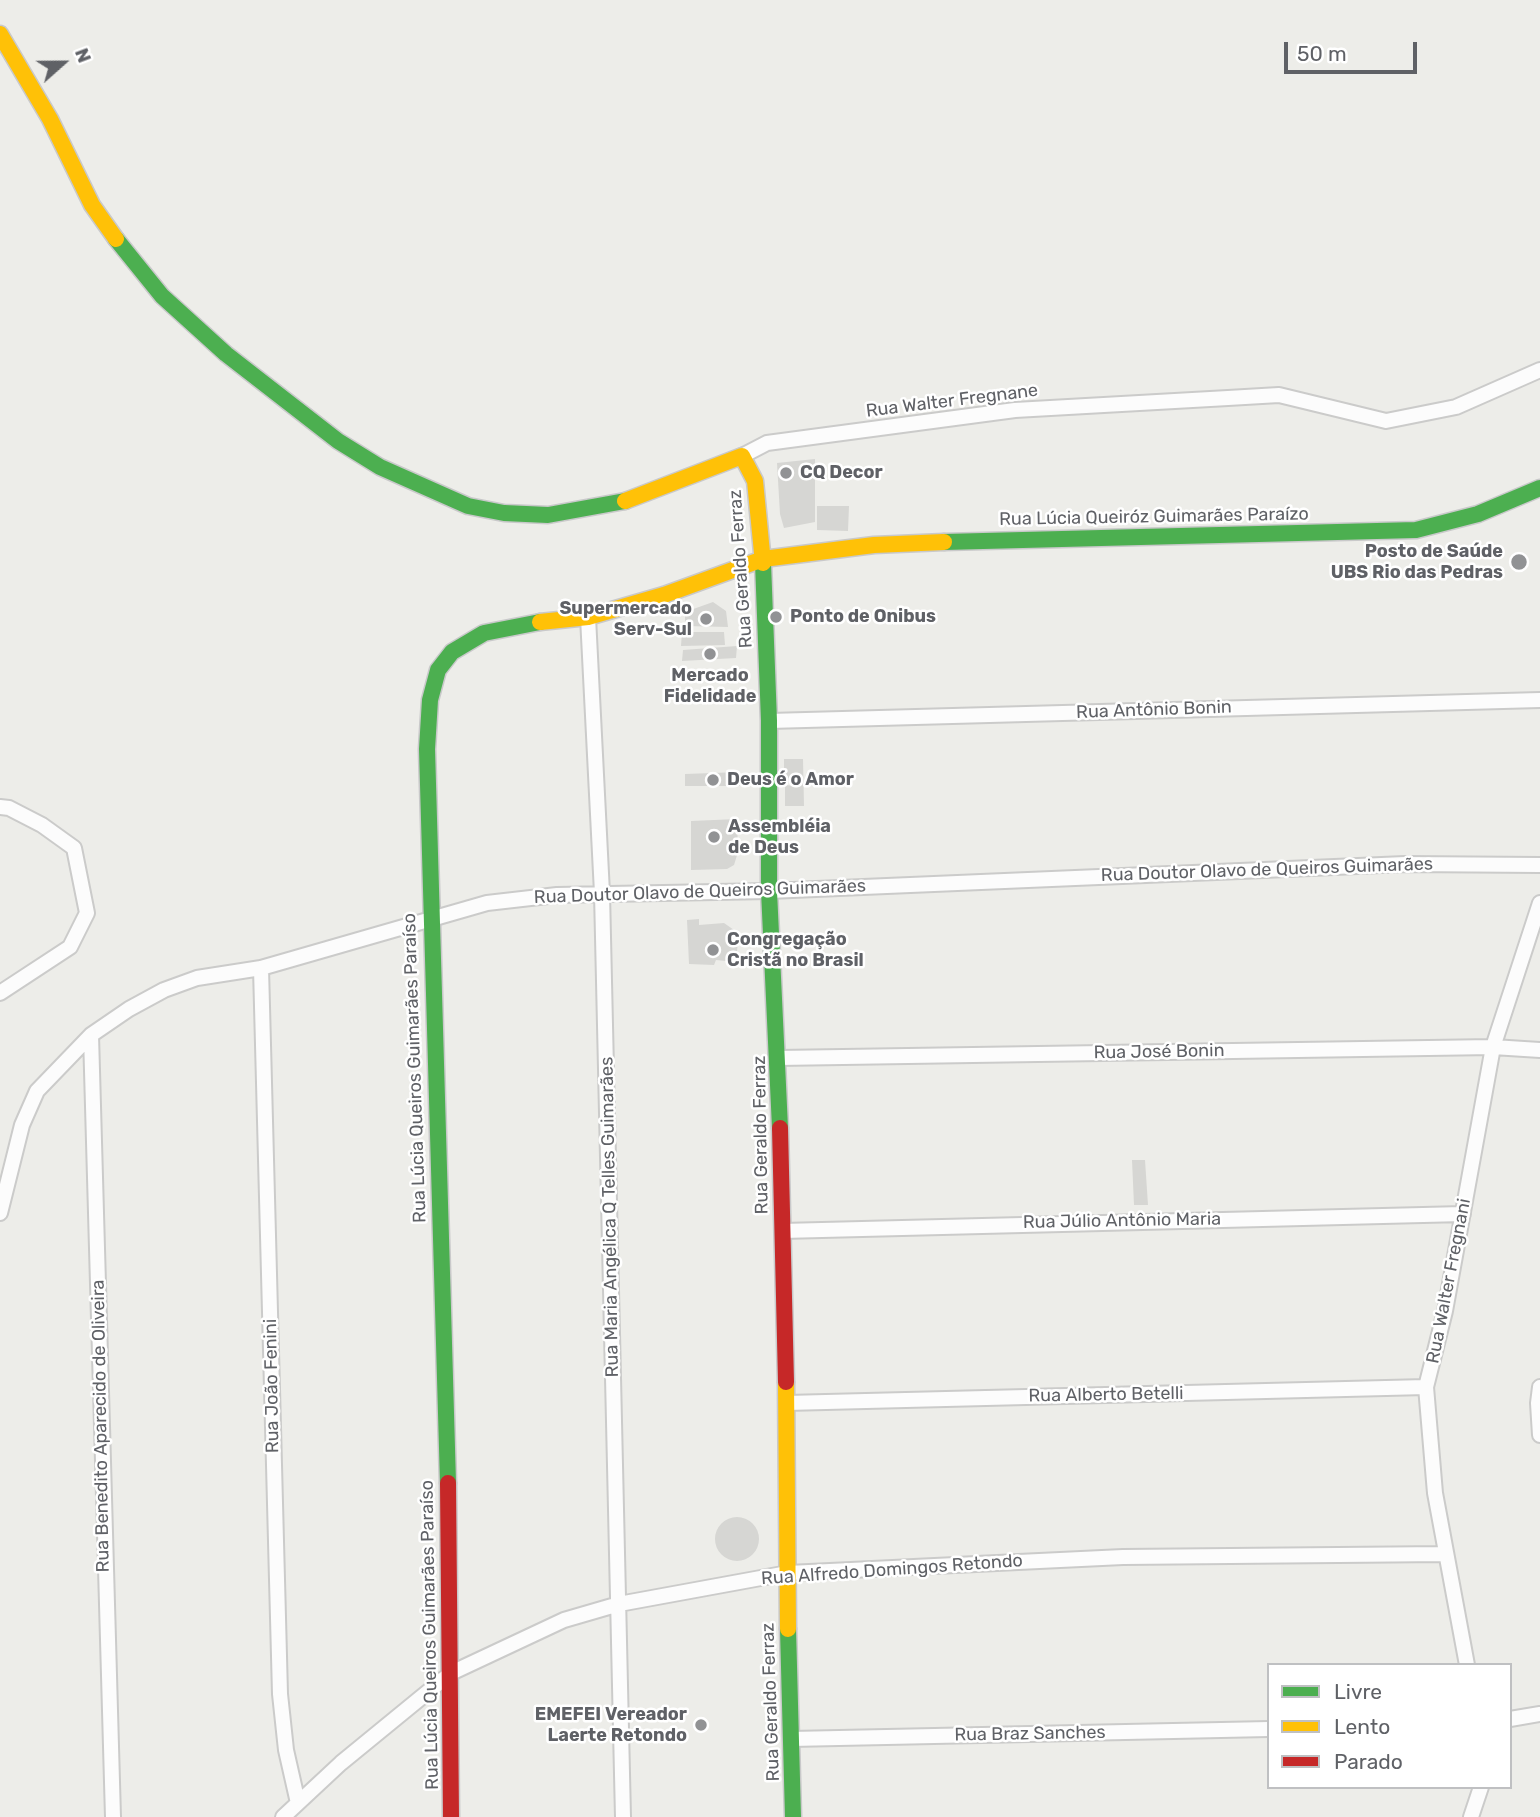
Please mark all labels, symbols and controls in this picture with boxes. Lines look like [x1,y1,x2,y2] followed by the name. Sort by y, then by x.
[28,28,98,98] north arrow
[1288,28,1421,72] scale bar
[1297,41,1347,66] text: 50 m
[70,45,96,66] text: N
[865,380,1039,422] street label: Rua Walter Fregnane
[800,462,883,484] place label: CQ Decor
[778,465,794,481] marker: CQ Decor
[725,489,757,649] street label: Rua Geraldo Ferraz
[999,504,1309,530] street label: Rua Lúcia Queiróz Guimarães Paraízo
[1331,541,1503,584] place label: Posto de Saúde UBS Rio das Pedras
[1509,552,1529,572] marker: Posto de Saúde UBS Rio das Pedras
[559,598,692,640] place label: Supermercado Serv-Sul
[790,606,936,628] place label: Ponto de Onibus
[768,609,784,625] marker: Ponto de Onibus
[698,611,714,627] marker: Supermercado Serv-Sul
[702,646,718,662] marker: Mercado Fidelidade
[664,665,756,708] place label: Mercado Fidelidade
[1076,696,1232,724] street label: Rua Antônio Bonin
[727,769,854,791] place label: Deus é o Amor
[705,772,721,788] marker: Deus é o Amor
[728,816,831,858] place label: Assembléia de Deus
[706,829,722,845] marker: Assembléia de Deus
[1101,853,1433,887] street label: Rua Doutor Olavo de Queiros Guimarães
[534,875,866,909] street label: Rua Doutor Olavo de Queiros Guimarães
[399,913,431,1223] street label: Rua Lúcia Queiros Guimarães Paraíso
[727,929,864,972] place label: Congregação Cristã no Brasil
[705,942,721,958] marker: Congregação Cristã no Brasil
[1093,1040,1225,1064] street label: Rua José Bonin
[749,1055,773,1215] street label: Rua Geraldo Ferraz
[596,1057,624,1377] street label: Rua Maria Angélica Q Telles Guimarães
[1422,1197,1476,1365] street label: Rua Walter Fregnani
[1023,1208,1221,1234] street label: Rua Júlio Antônio Maria
[88,1279,114,1573] street label: Rua Benedito Aparecido de Oliveira
[260,1319,284,1453] street label: Rua João Fenini
[1028,1383,1184,1407] street label: Rua Alberto Betelli
[416,1480,444,1790] street label: Rua Lúcia Queiros Guimarães Paraíso
[760,1550,1024,1590] street label: Rua Alfredo Domingos Retondo
[757,1622,785,1782] street label: Rua Geraldo Ferraz
[1267,1663,1512,1789] legend
[1334,1679,1382,1704] text: Livre
[535,1704,687,1746] place label: EMEFEI Vereador Laerte Retondo
[1334,1714,1390,1739] text: Lento
[693,1717,709,1733] marker: EMEFEI Vereador Laerte Retondo
[954,1722,1106,1746] street label: Rua Braz Sanches
[1334,1749,1403,1774] text: Parado

